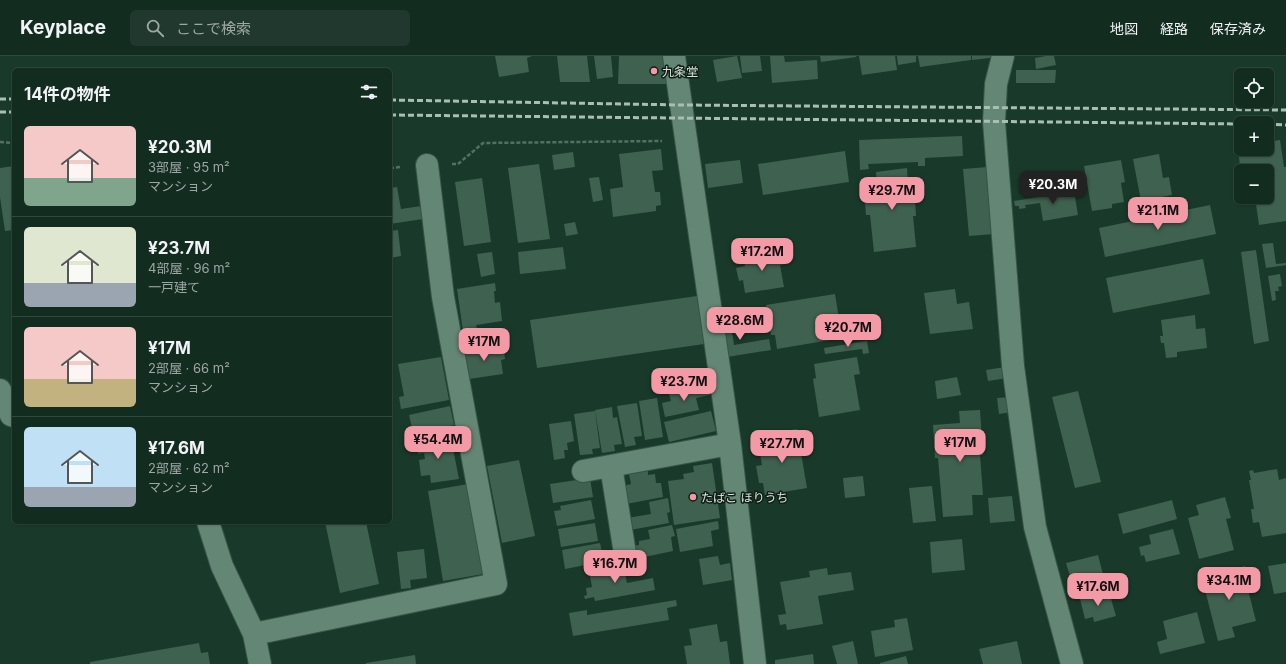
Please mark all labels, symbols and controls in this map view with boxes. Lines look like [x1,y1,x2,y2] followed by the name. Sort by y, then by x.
[130,10,410,46] search box
[20,16,106,39] text: Keyplace
[144,17,166,39] icon: search
[176,19,251,38] text: ここで検索
[1110,20,1138,37] text: 地図
[1160,20,1188,37] text: 経路
[1210,20,1266,37] text: 保存済み
[662,64,698,79] place label: 九条堂
[649,66,659,76] marker: 九条堂
[1234,68,1274,204] map controls
[1234,68,1274,108] button: locate
[358,81,380,103] icon: filters
[24,84,111,104] text: 14件の物件
[1234,116,1274,156] button: +
[148,137,211,157] text: ¥20.3M
[56,142,104,190] icon: home
[148,159,230,175] text: 3部屋 · 95 m²
[1234,164,1274,204] button: −
[1020,171,1086,205] pin: ¥20.3M
[1029,176,1077,192] text: ¥20.3M
[859,177,925,211] pin: ¥29.7M
[148,178,213,194] text: マンション
[868,182,916,198] text: ¥29.7M
[1125,197,1191,231] pin: ¥21.1M
[1137,202,1179,218] text: ¥21.1M
[148,238,210,258] text: ¥23.7M
[729,238,795,272] pin: ¥17.2M
[56,243,104,291] icon: home
[740,243,784,259] text: ¥17.2M
[148,260,230,276] text: 4部屋 · 96 m²
[148,279,200,295] text: 一戸建て
[707,307,773,341] pin: ¥28.6M
[716,312,764,328] text: ¥28.6M
[815,314,881,348] pin: ¥20.7M
[824,319,872,335] text: ¥20.7M
[460,328,508,362] pin: ¥17M
[468,333,500,349] text: ¥17M
[148,338,191,358] text: ¥17M
[56,343,104,391] icon: home
[148,360,230,376] text: 2部屋 · 66 m²
[651,368,717,402] pin: ¥23.7M
[660,373,708,389] text: ¥23.7M
[148,379,213,395] text: マンション
[405,426,471,460] pin: ¥54.4M
[936,429,984,463] pin: ¥17M
[749,430,815,464] pin: ¥27.7M
[413,431,463,447] text: ¥54.4M
[944,434,976,450] text: ¥17M
[759,435,805,451] text: ¥27.7M
[148,438,205,458] text: ¥17.6M
[56,443,104,491] icon: home
[148,460,230,476] text: 2部屋 · 62 m²
[148,479,213,495] text: マンション
[701,490,788,505] place label: たばこ ほりうち
[688,492,698,502] marker: たばこ ほりうち
[582,550,648,584] pin: ¥16.7M
[593,555,637,571] text: ¥16.7M
[1196,567,1262,601] pin: ¥34.1M
[1206,572,1252,588] text: ¥34.1M
[1065,573,1131,607] pin: ¥17.6M
[1076,578,1120,594] text: ¥17.6M

